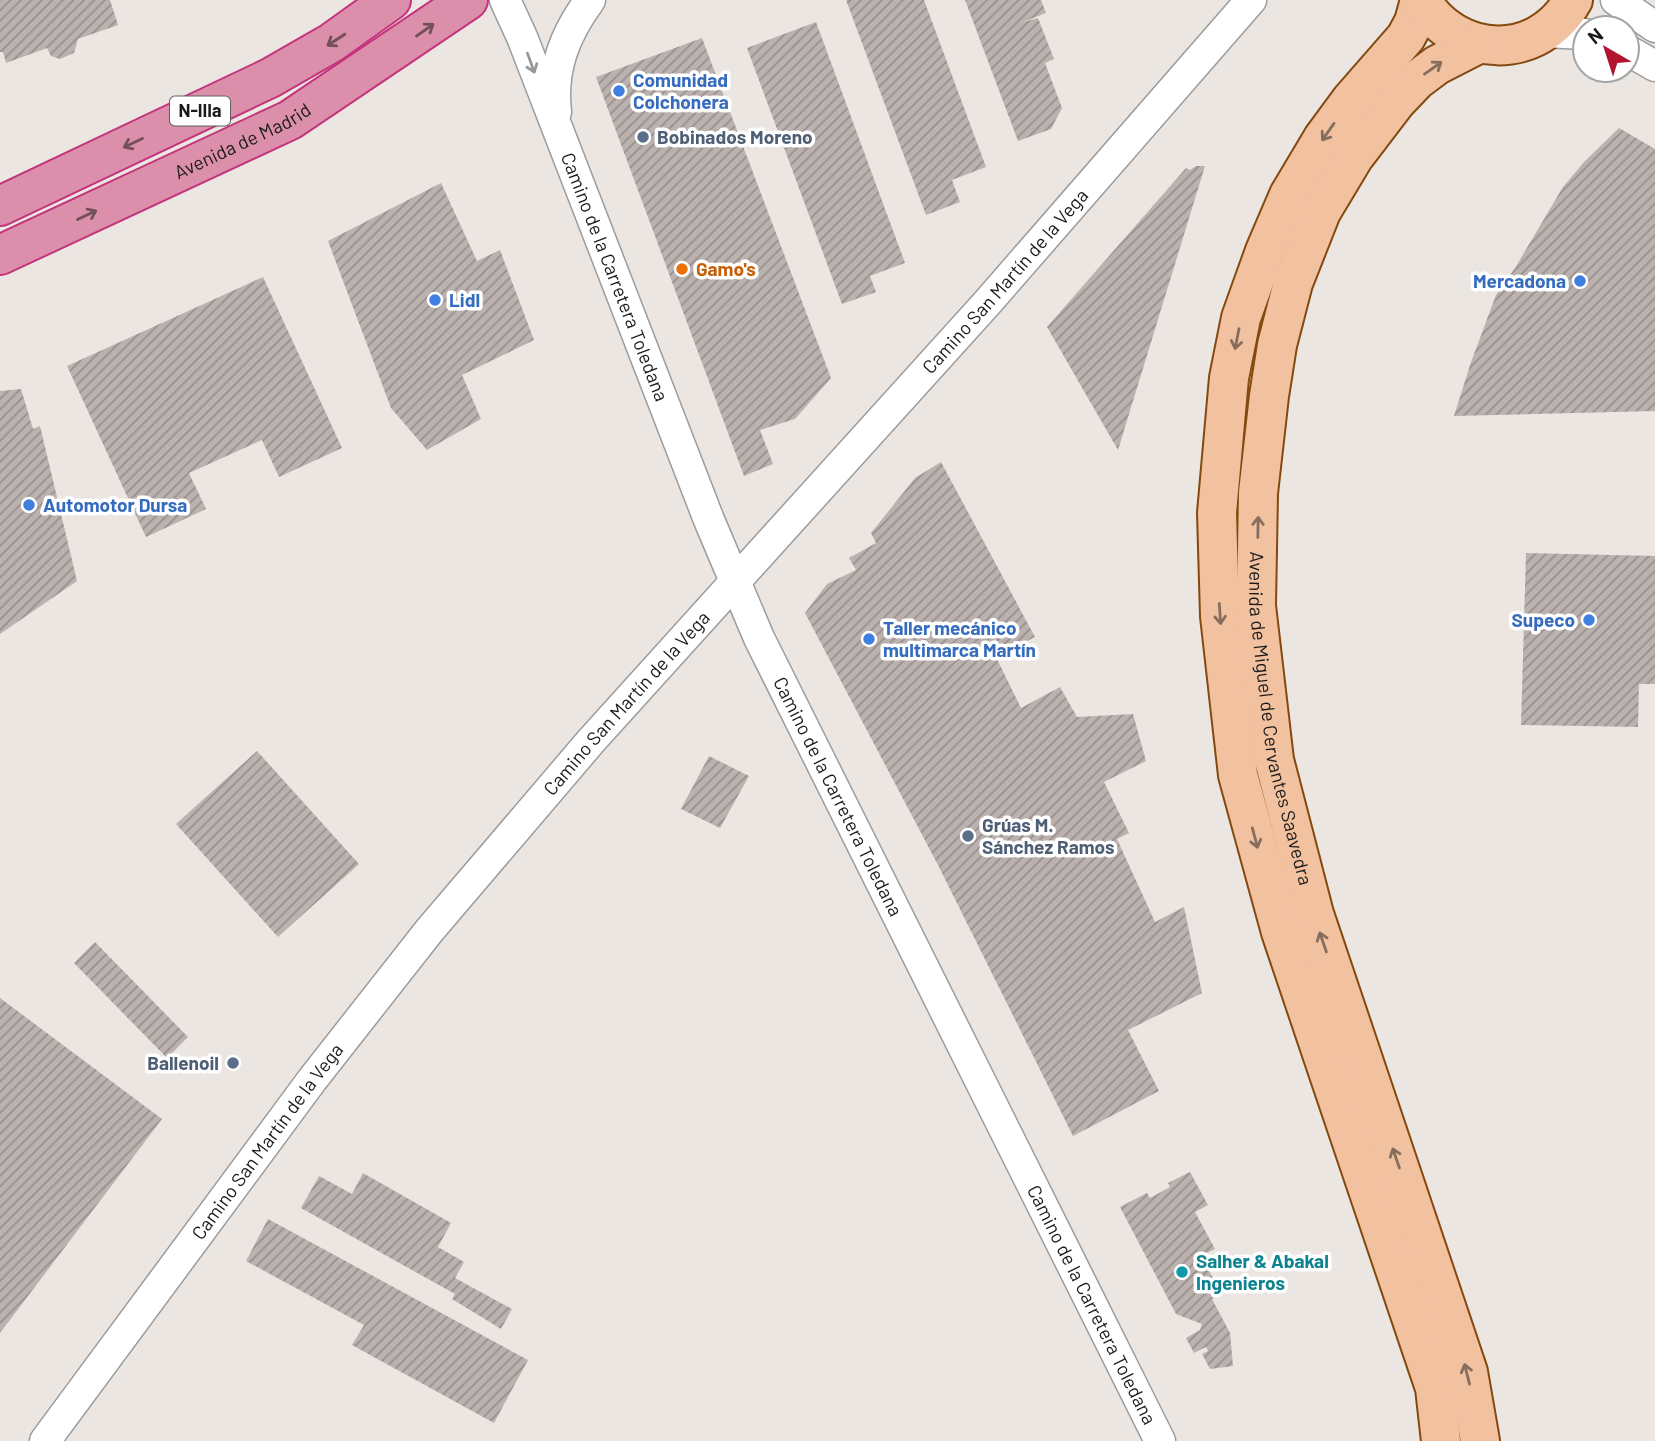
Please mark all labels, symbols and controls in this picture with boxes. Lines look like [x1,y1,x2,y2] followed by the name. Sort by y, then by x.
[1571,14,1641,84] north arrow
[1583,22,1607,48] text: N
[415,23,434,37] one-way arrow
[327,33,346,47] one-way arrow
[526,51,538,73] one-way arrow
[1423,61,1442,75] one-way arrow
[633,68,729,113] place label: Comunidad Colchonera
[611,83,627,99] marker: Comunidad Colchonera
[170,96,230,126] road number: N-IIIa
[170,97,315,183] street label: Avenida de Madrid
[1320,122,1335,141] one-way arrow
[657,125,813,148] place label: Bobinados Moreno
[635,129,651,145] marker: Bobinados Moreno
[123,137,144,150] one-way arrow
[557,149,674,404] street label: Camino de la Carretera Toledana
[917,184,1092,378] street label: Camino San Martín de la Vega
[76,208,97,221] one-way arrow
[696,257,756,280] place label: Gamo's
[674,261,690,277] marker: Gamo's
[1473,269,1566,292] place label: Mercadona
[1572,273,1588,289] marker: Mercadona
[449,288,480,311] place label: Lidl
[427,292,443,308] marker: Lidl
[1229,327,1243,350] one-way arrow
[43,493,187,516] place label: Automotor Dursa
[21,497,37,513] marker: Automotor Dursa
[1251,515,1264,538] one-way arrow
[1245,551,1318,887] street label: Avenida de Miguel de Cervantes Saavedra
[1214,602,1227,625] one-way arrow
[538,606,714,800] street label: Camino San Martín de la Vega
[1512,608,1575,631] place label: Supeco
[1581,612,1597,628] marker: Supeco
[883,616,1036,661] place label: Taller mecánico multimarca Martín
[861,631,877,647] marker: Taller mecánico multimarca Martín
[769,673,908,920] street label: Camino de la Carretera Toledana
[982,813,1115,858] place label: Grúas M. Sánchez Ramos
[1249,826,1262,849] one-way arrow
[960,828,976,844] marker: Grúas M. Sánchez Ramos
[1316,932,1329,954] one-way arrow
[186,1038,347,1244] street label: Camino San Martín de la Vega
[147,1051,219,1074] place label: Ballenoil
[225,1055,241,1071] marker: Ballenoil
[1389,1148,1401,1170] one-way arrow
[1023,1181,1162,1428] street label: Camino de la Carretera Toledana
[1196,1249,1329,1294] place label: Salher & Abakal Ingenieros
[1174,1264,1190,1280] marker: Salher & Abakal Ingenieros
[1460,1363,1473,1386] one-way arrow

